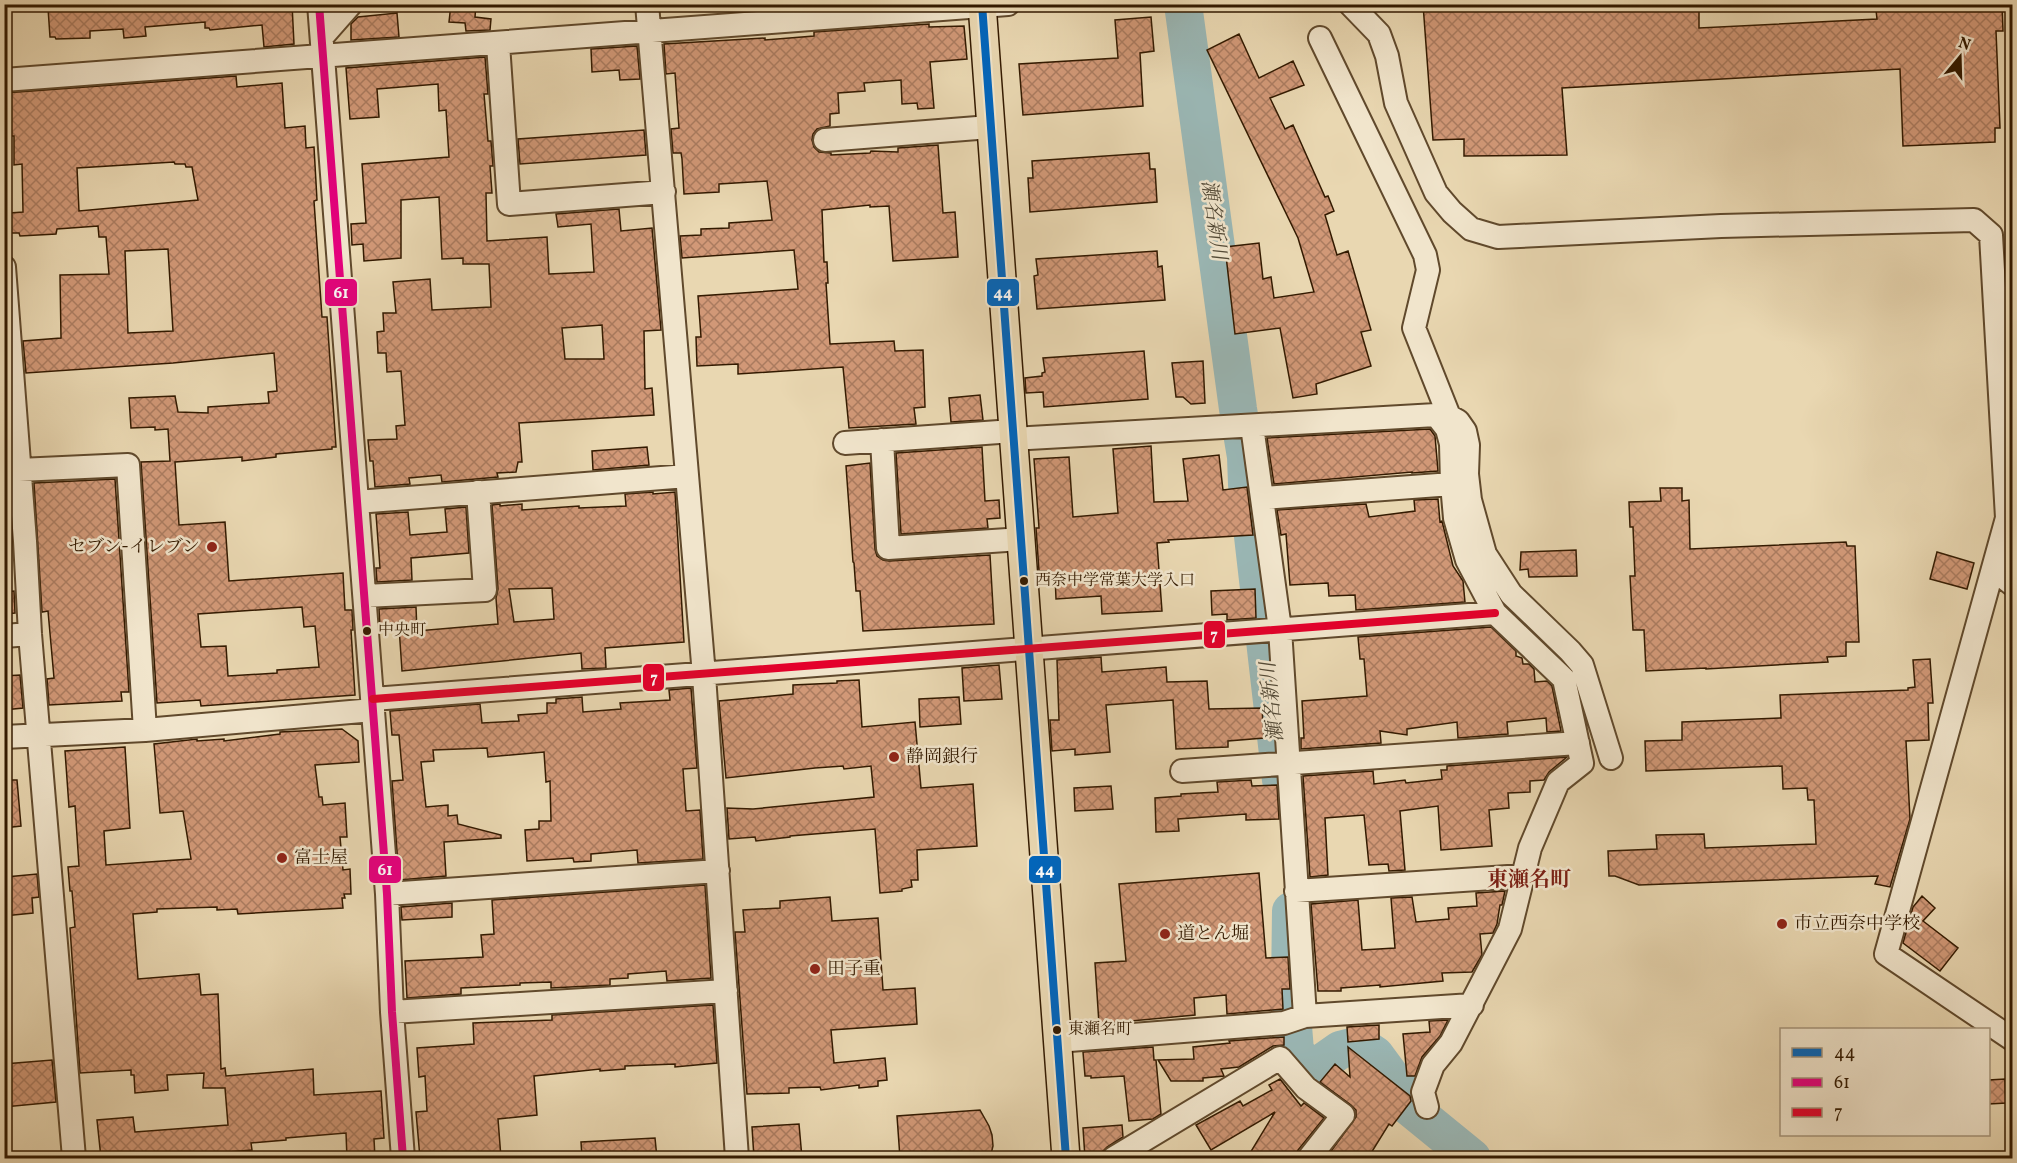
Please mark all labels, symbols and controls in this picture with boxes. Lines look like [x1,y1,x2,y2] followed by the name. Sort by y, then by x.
[1930,27,1990,87] north arrow
[1955,32,1974,57] text: N
[1194,178,1233,264] water label: 瀬名新川
[324,278,358,307] line badge: 61
[986,278,1020,307] line badge: 44
[333,283,349,305] text: 61
[993,283,1013,305] text: 44
[68,535,200,560] place label: セブン-イレブン
[205,540,219,554] marker: セブン-イレブン
[1035,570,1195,592] place label: 西奈中学常葉大学入口
[1018,575,1030,587] marker: 西奈中学常葉大学入口
[378,620,426,642] place label: 中央町
[1203,620,1226,649] line badge: 7
[361,625,373,637] marker: 中央町
[1210,625,1218,647] text: 7
[1255,659,1291,743] water label: 瀬名新川
[642,663,665,692] line badge: 7
[650,668,658,690] text: 7
[906,745,978,770] place label: 静岡銀行
[887,750,901,764] marker: 静岡銀行
[294,846,348,871] place label: 富士屋
[275,851,289,865] marker: 富士屋
[368,855,402,884] line badge: 61
[1028,855,1062,884] line badge: 44
[377,860,393,882] text: 61
[1035,860,1055,882] text: 44
[1487,866,1571,895] district label: 東瀬名町
[1794,912,1920,937] place label: 市立西奈中学校
[1775,917,1789,931] marker: 市立西奈中学校
[1177,922,1249,947] place label: 道とん堀
[1158,927,1172,941] marker: 道とん堀
[827,957,881,982] place label: 田子重
[808,962,822,976] marker: 田子重
[1068,1019,1132,1041] place label: 東瀬名町
[1051,1024,1063,1036] marker: 東瀬名町
[1780,1028,1990,1136] legend
[1834,1041,1856,1066] text: 44
[1834,1071,1850,1096] text: 61
[1834,1101,1843,1126] text: 7

